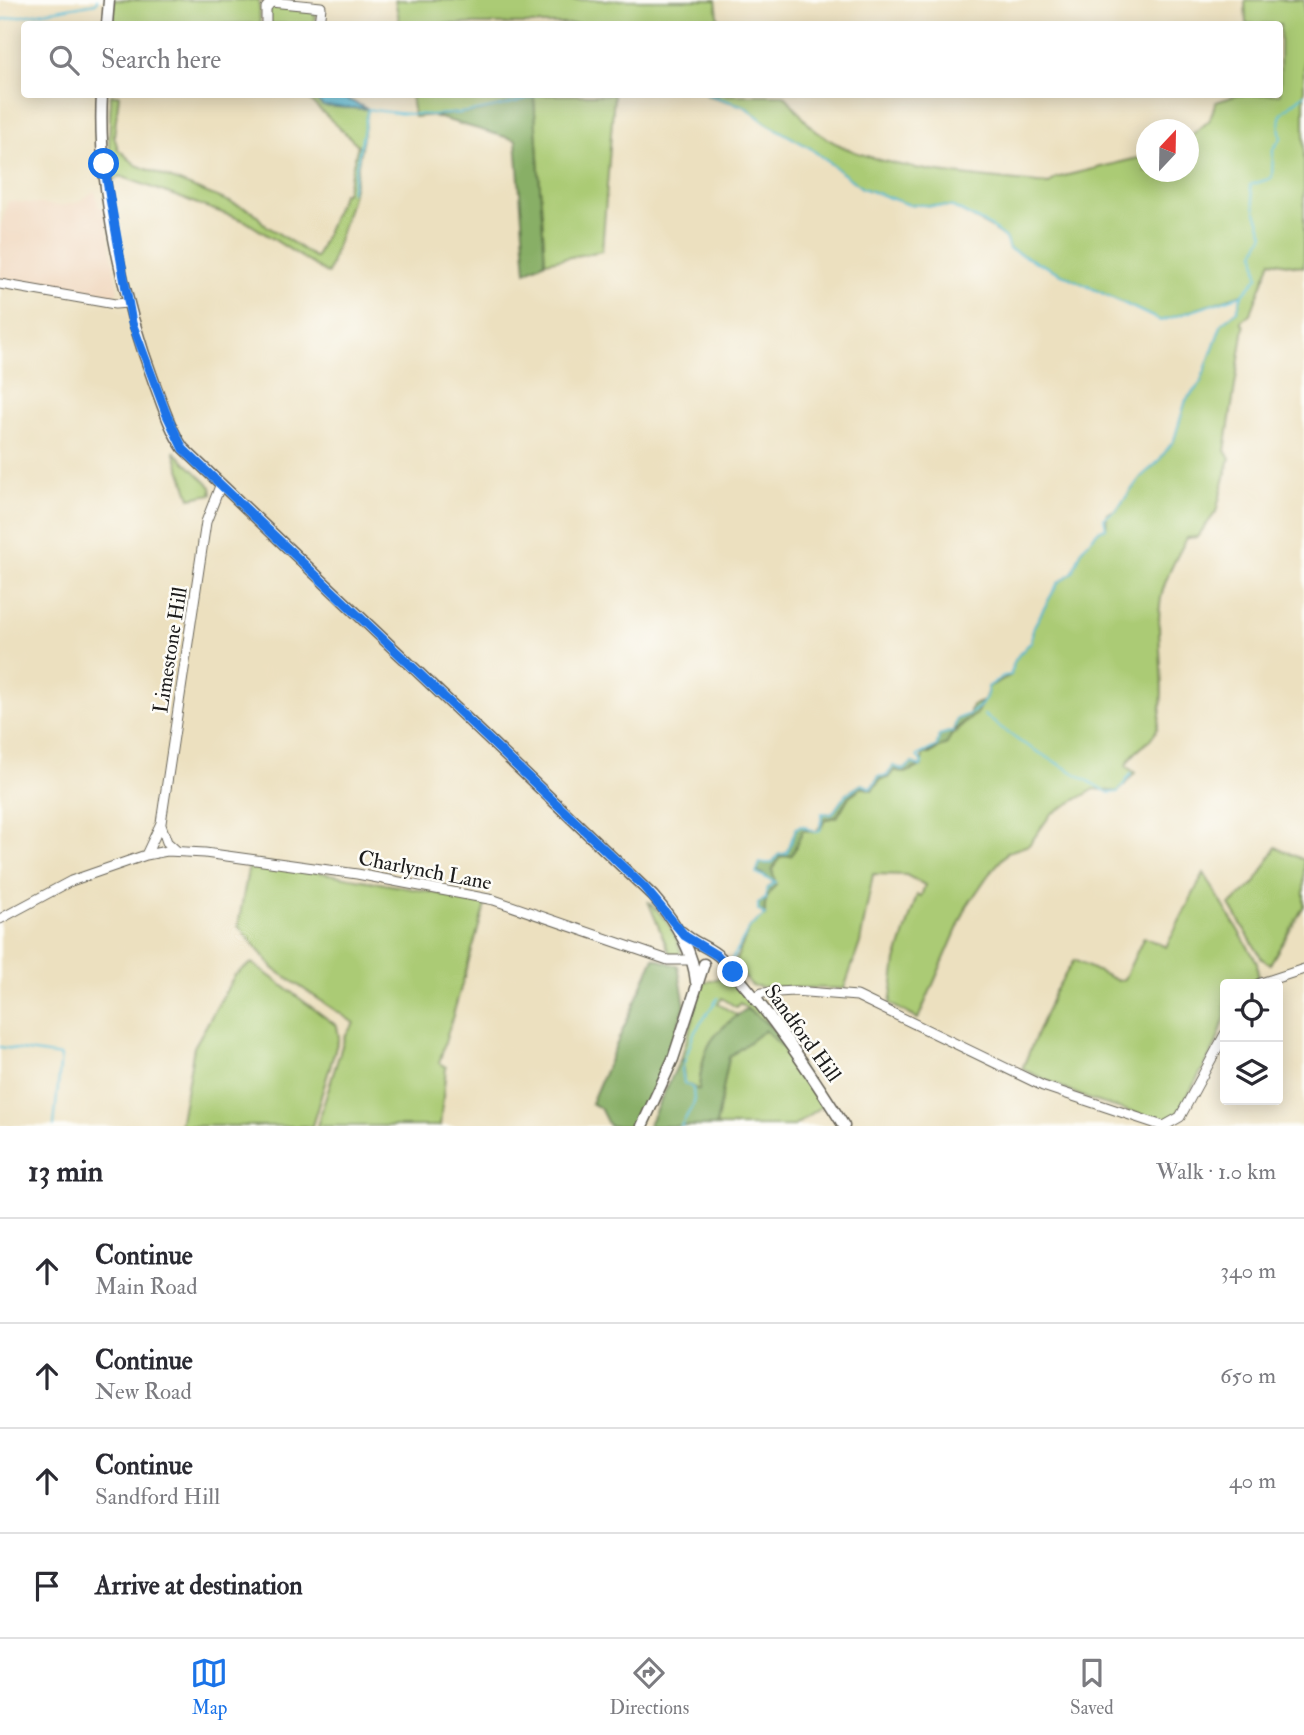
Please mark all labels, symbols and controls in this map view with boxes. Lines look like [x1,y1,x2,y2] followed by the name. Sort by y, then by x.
[21,21,1283,98] search box
[45,41,83,79] icon: search
[101,44,221,76] text: Search here
[1136,119,1199,182] north arrow
[88,148,119,179] route start
[147,584,194,715] street label: Limestone Hill
[356,844,494,897] street label: Charlynch Lane
[717,956,748,987] route end
[758,979,847,1088] street label: Sandford Hill
[1220,979,1283,1105] map controls
[1220,979,1283,1042] button: locate
[1220,1042,1283,1105] button: layers
[28,1153,103,1190] text: 13 min
[1156,1157,1276,1186] text: Walk · 1.0 km
[95,1240,193,1272] text: Continue
[28,1252,66,1290] icon: ahead
[1220,1256,1276,1285] text: 340 m
[95,1272,197,1301] text: Main Road
[95,1345,193,1377] text: Continue
[28,1357,66,1395] icon: ahead
[1220,1361,1276,1390] text: 650 m
[95,1377,192,1406] text: New Road
[95,1450,193,1482] text: Continue
[28,1462,66,1500] icon: ahead
[1229,1466,1276,1495] text: 40 m
[95,1482,220,1511] text: Sandford Hill
[28,1567,66,1605] icon: arrive
[95,1570,303,1602] text: Arrive at destination
[190,1654,228,1720] tab: Map
[609,1654,689,1720] tab: Directions
[1070,1654,1114,1720] tab: Saved

